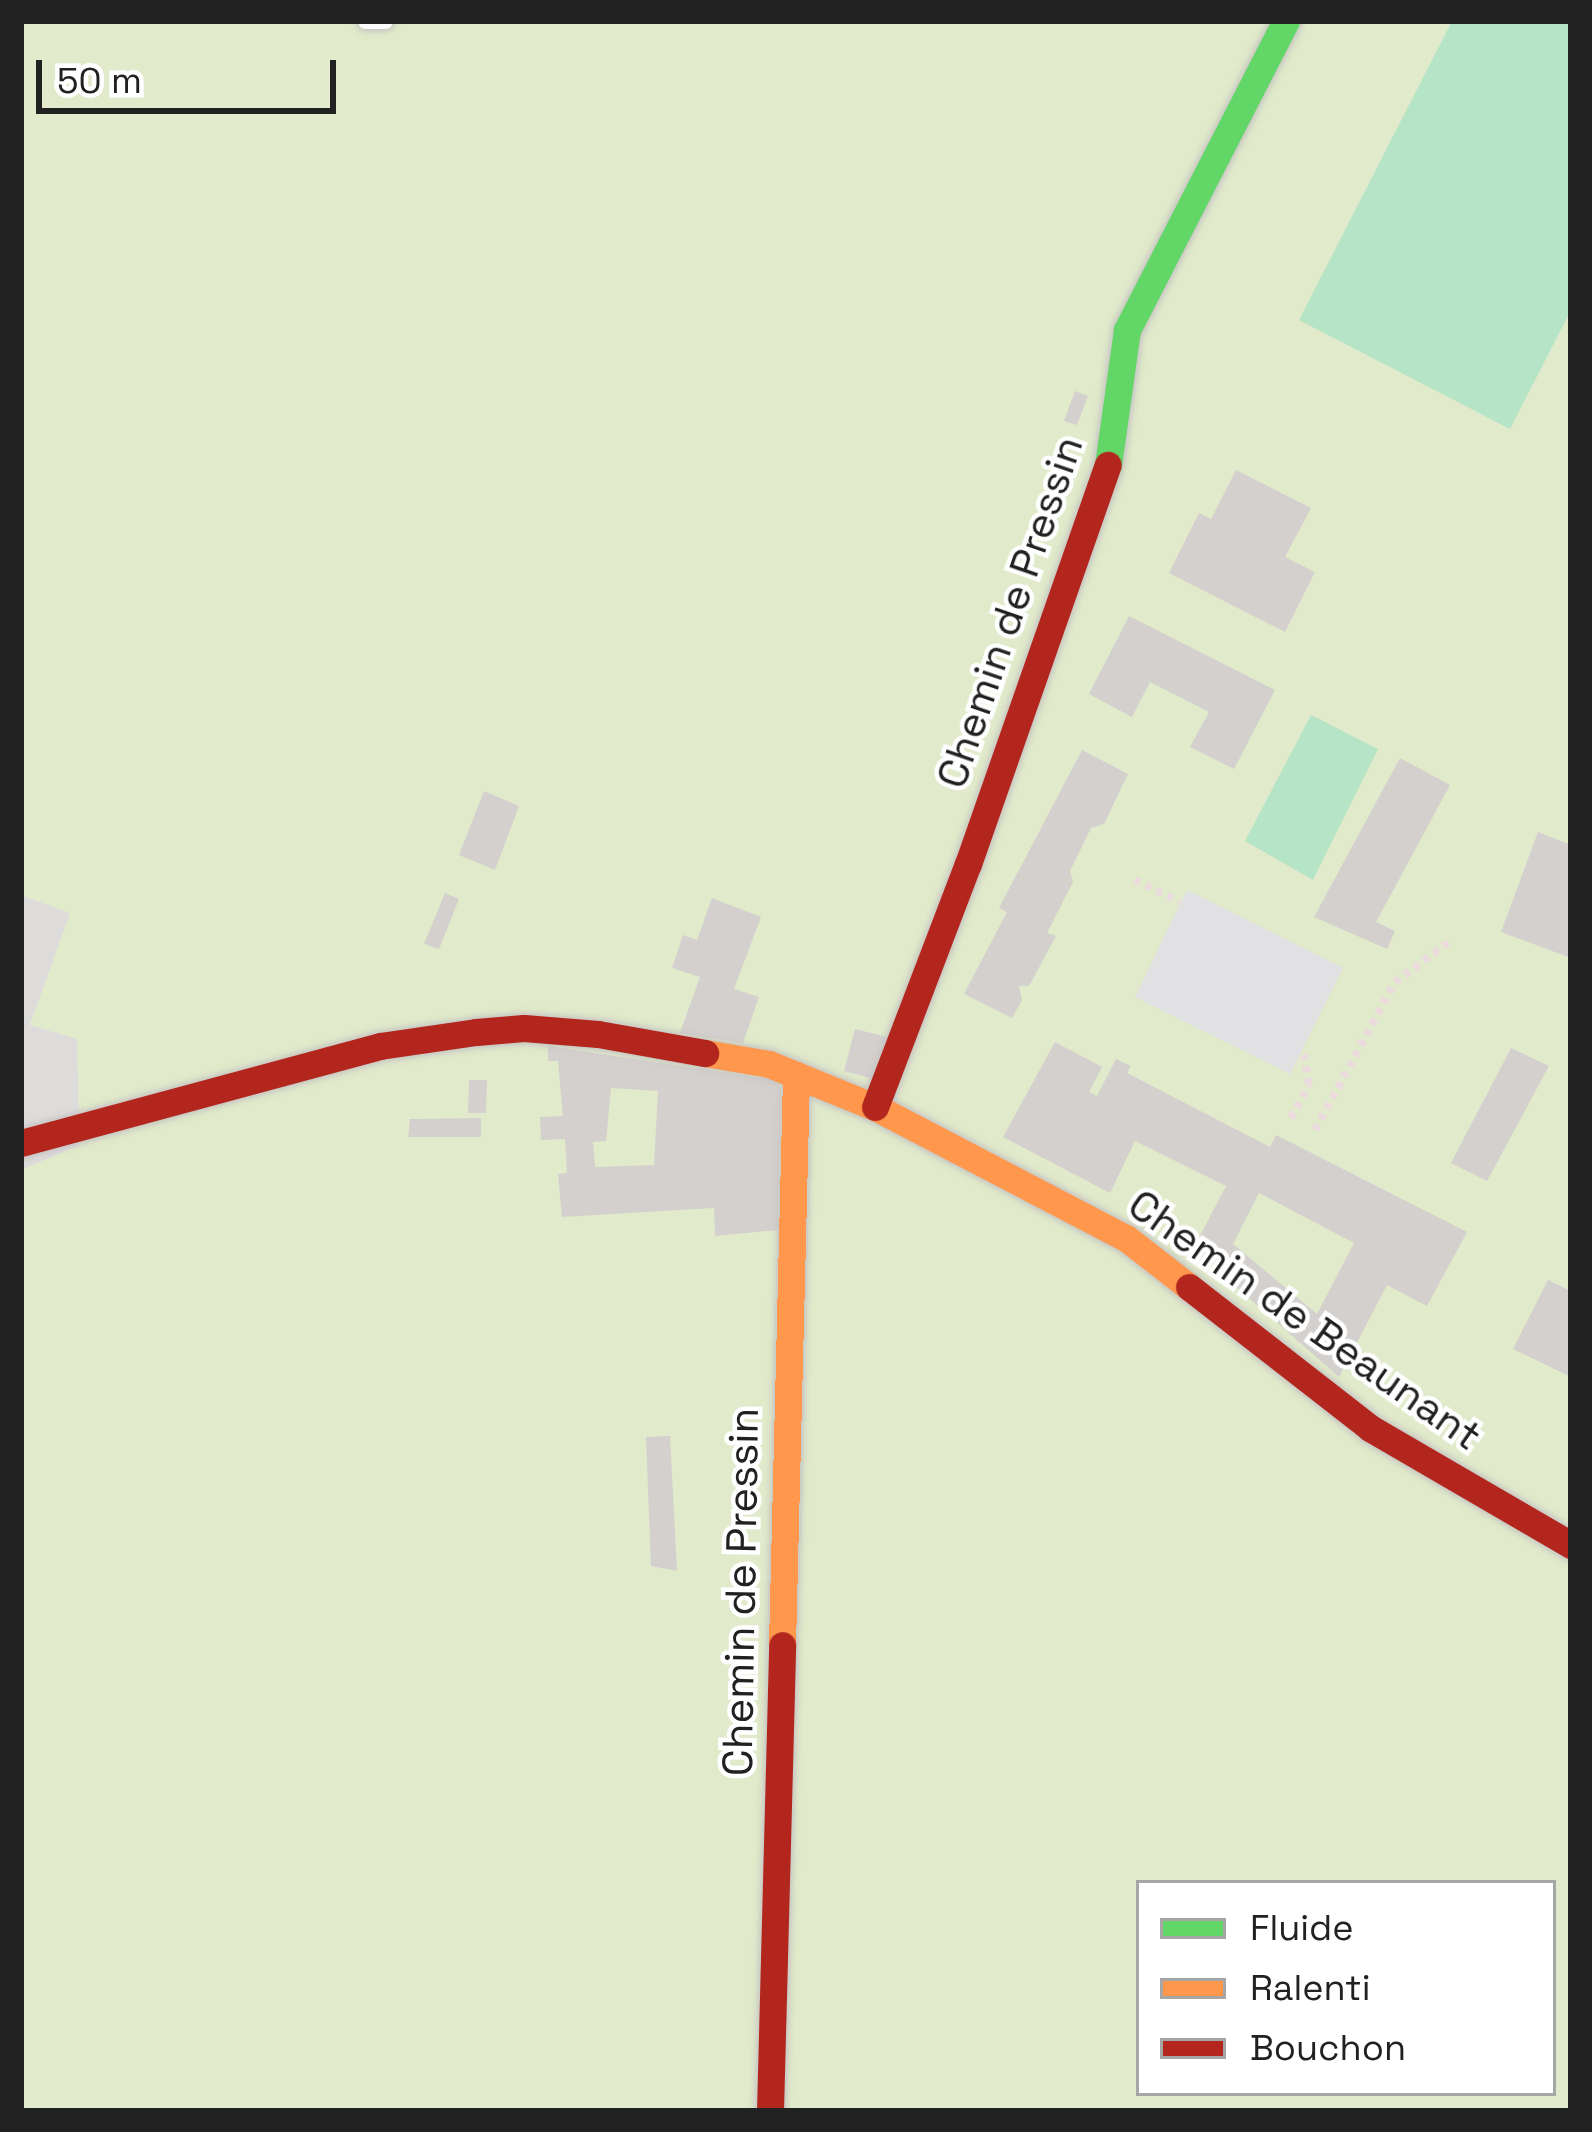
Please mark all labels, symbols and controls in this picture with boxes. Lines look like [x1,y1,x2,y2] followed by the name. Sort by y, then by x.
[42,36,342,110] scale bar
[57,58,142,104] text: 50 m
[926,429,1094,795] street label: Chemin de Pressin
[1119,1179,1491,1461] street label: Chemin de Beaunant
[713,1407,769,1777] street label: Chemin de Pressin
[1136,1880,1556,2096] legend
[1250,1905,1354,1951] text: Fluide
[1250,1965,1371,2011] text: Ralenti
[1250,2025,1406,2071] text: Bouchon

